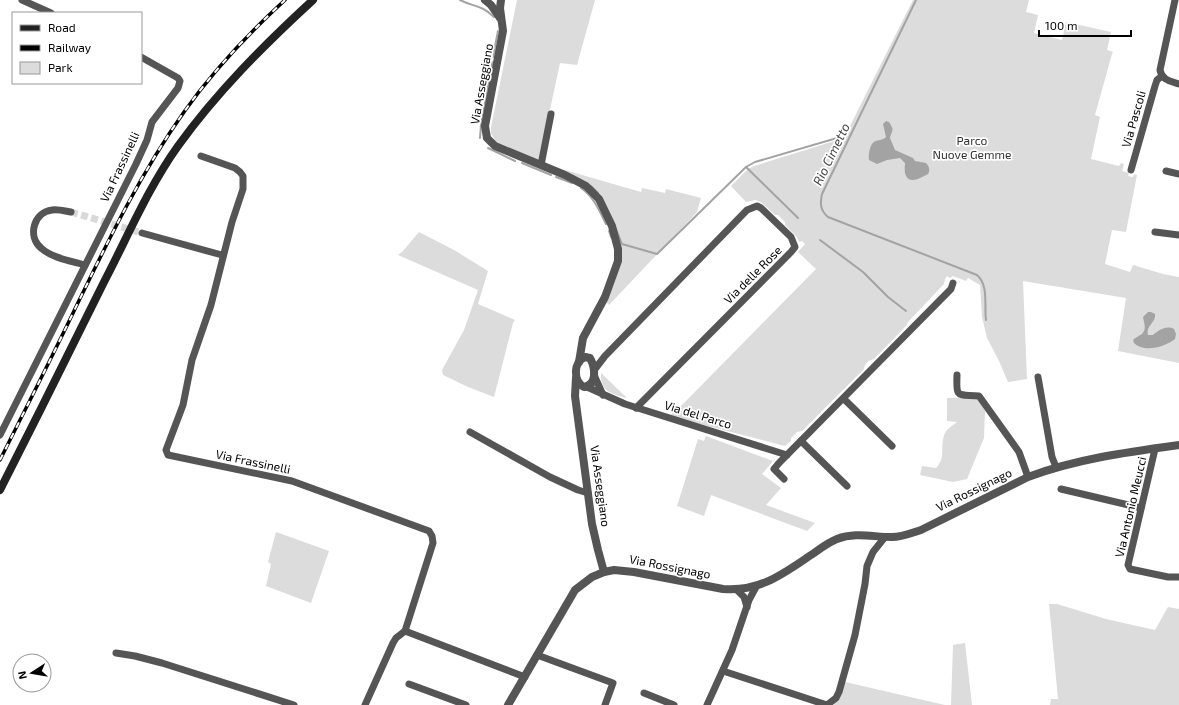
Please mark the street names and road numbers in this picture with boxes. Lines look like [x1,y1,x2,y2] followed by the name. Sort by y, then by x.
[467,42,495,125] street label: Via Asseggiano
[1118,89,1148,149] street label: Via Pascoli
[97,129,141,204] street label: Via Frassinelli
[721,243,784,306] street label: Via delle Rose
[663,397,734,431] street label: Via del Parco
[588,444,614,528] street label: Via Asseggiano
[215,446,292,476] street label: Via Frassinelli
[1112,455,1148,559] street label: Via Antonio Meucci
[933,465,1014,513] street label: Via Rossignago
[628,551,712,581] street label: Via Rossignago

